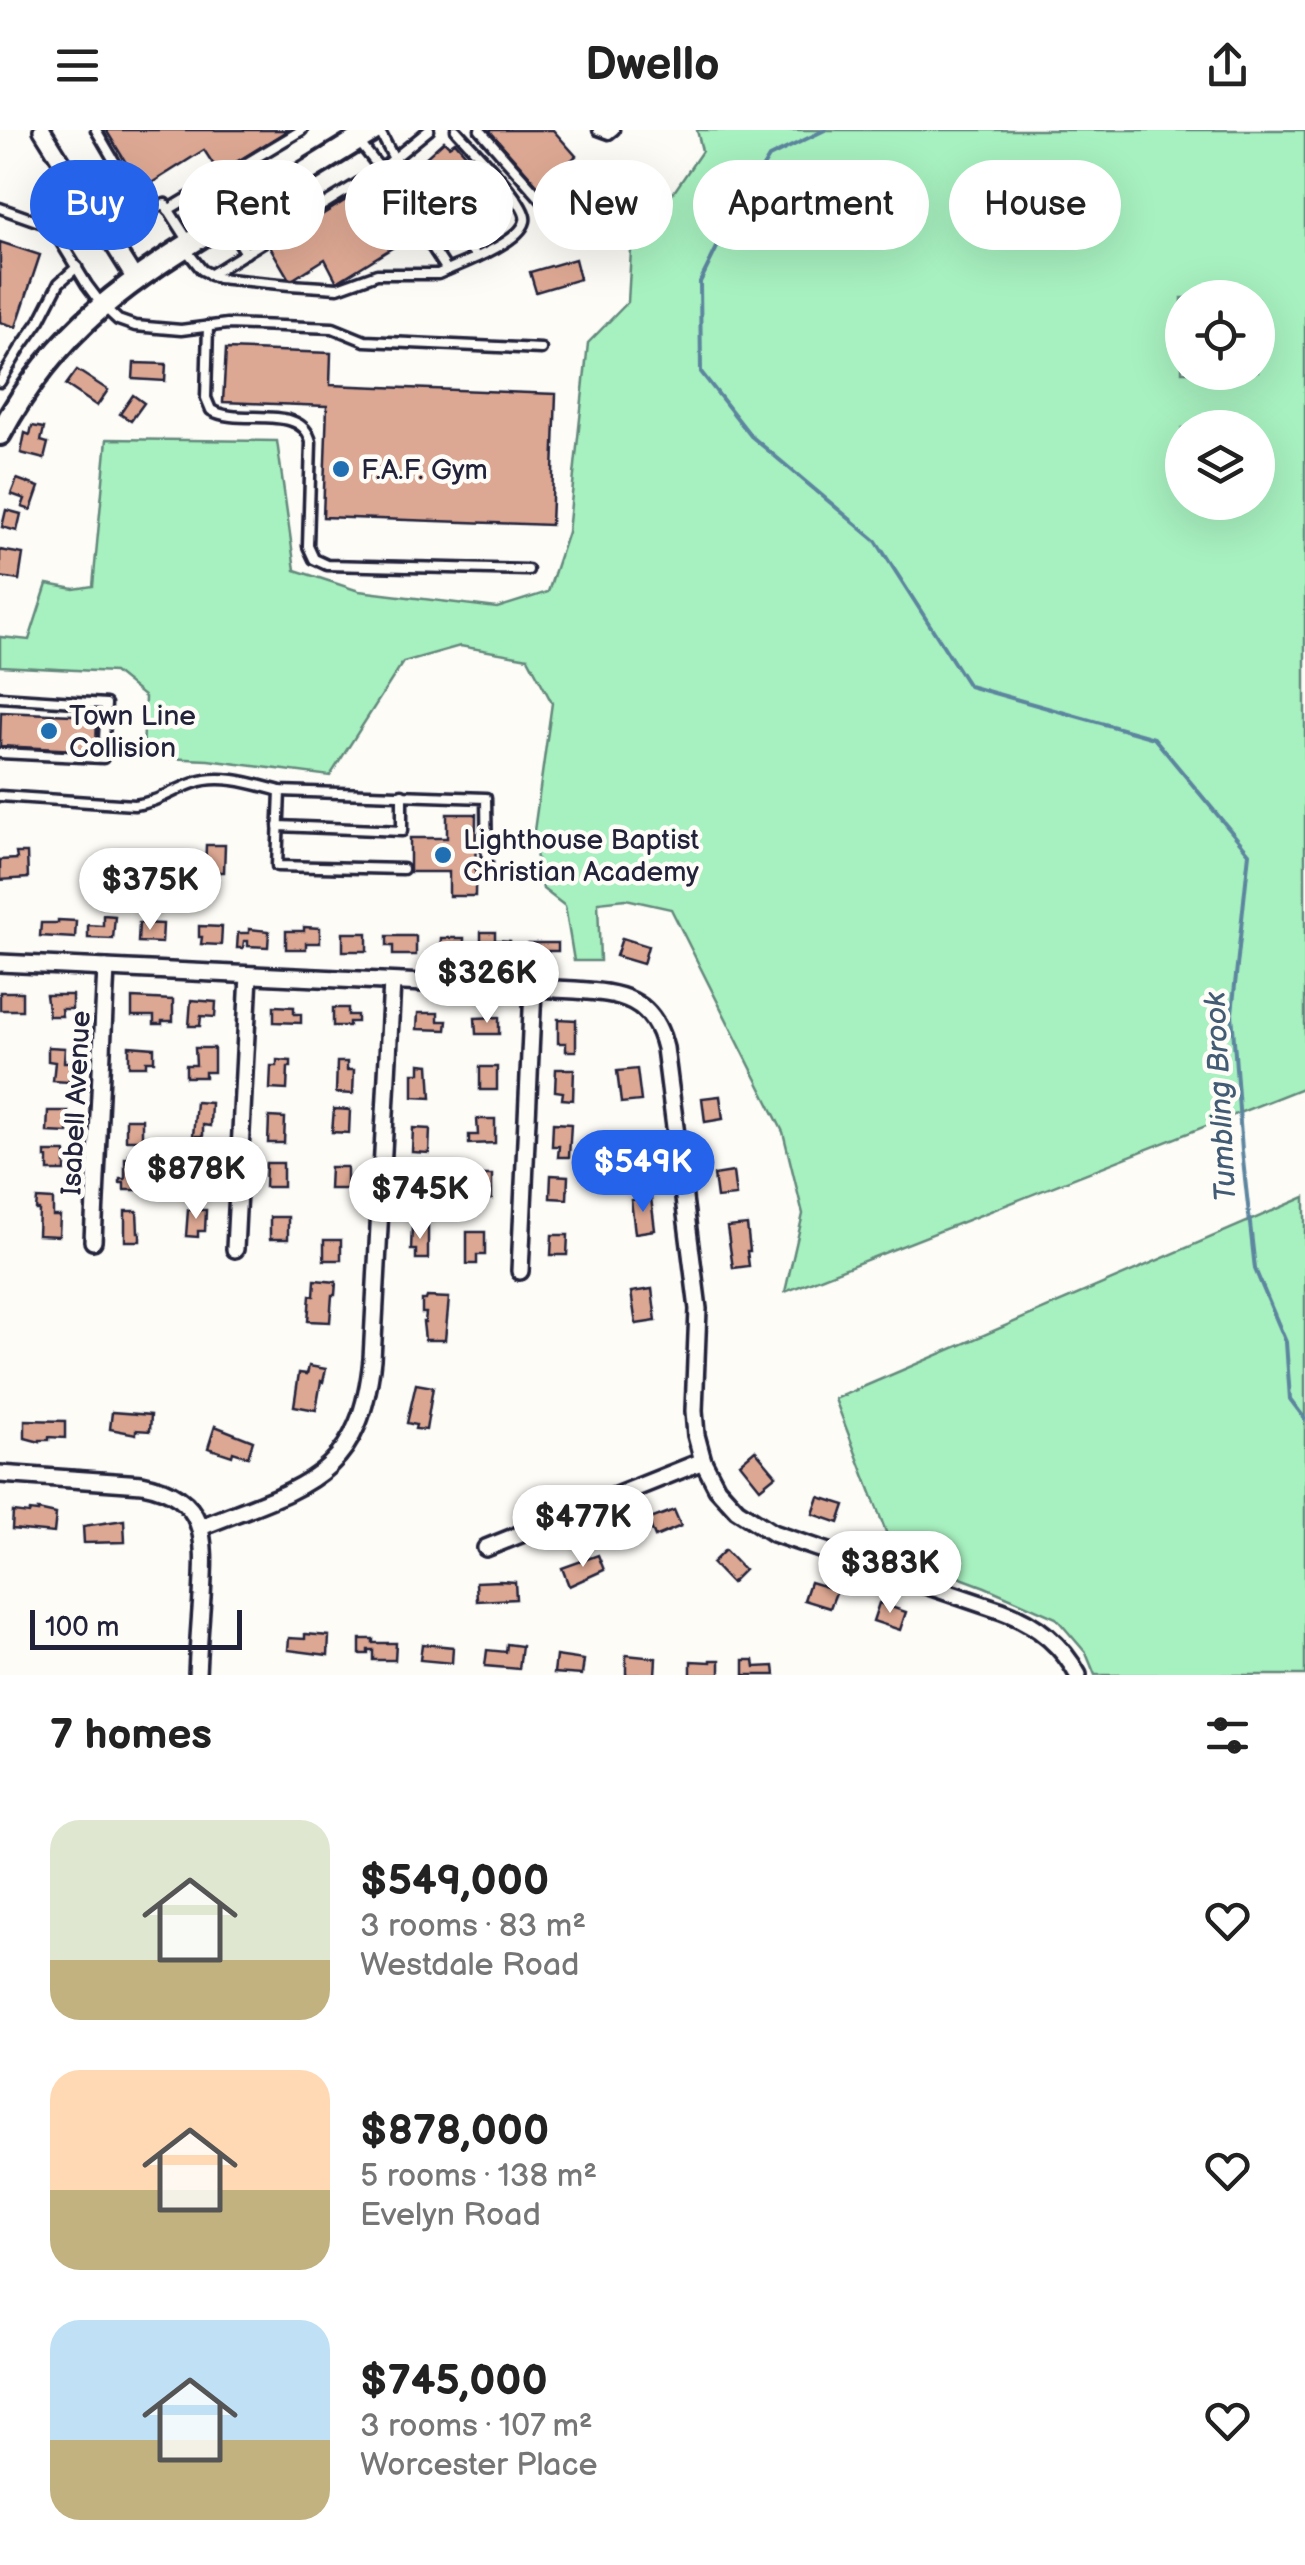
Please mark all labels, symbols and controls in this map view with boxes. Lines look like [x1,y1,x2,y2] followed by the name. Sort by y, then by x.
[50,38,105,93] icon: menu
[585,38,720,93] text: Dwello
[1200,38,1255,93] icon: share
[30,160,159,250] chip: Buy
[179,160,325,250] chip: Rent
[345,160,513,250] chip: Filters
[533,160,673,250] chip: New
[693,160,929,250] chip: Apartment
[949,160,1121,250] chip: House
[1165,280,1275,520] map controls
[1165,280,1275,390] button: locate
[1165,410,1275,520] button: layers
[361,454,488,487] place label: F.A.F. Gym
[330,458,352,480] marker: F.A.F. Gym
[69,700,196,765] place label: Town Line Collision
[38,720,60,742] marker: Town Line Collision
[463,824,700,889] place label: Lighthouse Baptist Christian Academy
[432,844,454,866] marker: Lighthouse Baptist Christian Academy
[80,848,220,933] pin: $375K
[101,861,199,900] text: $375K
[417,941,557,1026] pin: $326K
[437,954,537,993] text: $326K
[1197,990,1244,1203] water label: Tumbling Brook
[55,1010,98,1196] street label: Isabell Avenue
[573,1130,713,1215] pin: $549K
[126,1137,266,1222] pin: $878K
[594,1143,692,1182] text: $549K
[147,1150,245,1189] text: $878K
[350,1157,490,1242] pin: $745K
[371,1170,469,1209] text: $745K
[513,1485,653,1570] pin: $477K
[534,1498,632,1537] text: $477K
[820,1531,960,1616] pin: $383K
[840,1544,940,1583] text: $383K
[30,1605,242,1650] scale bar
[45,1611,119,1644] text: 100 m
[1200,1708,1255,1763] icon: filters
[50,1710,212,1761] text: 7 homes
[360,1856,549,1907] text: $549,000
[130,1860,250,1980] icon: home
[1200,1893,1255,1948] icon: heart
[360,1907,586,1946] text: 3 rooms · 83 m²
[360,1946,579,1985] text: Westdale Road
[360,2106,549,2157] text: $878,000
[130,2110,250,2230] icon: home
[1200,2143,1255,2198] icon: heart
[360,2157,597,2196] text: 5 rooms · 138 m²
[360,2196,541,2235] text: Evelyn Road
[360,2356,548,2407] text: $745,000
[130,2360,250,2480] icon: home
[1200,2393,1255,2448] icon: heart
[360,2407,593,2446] text: 3 rooms · 107 m²
[360,2446,597,2485] text: Worcester Place

